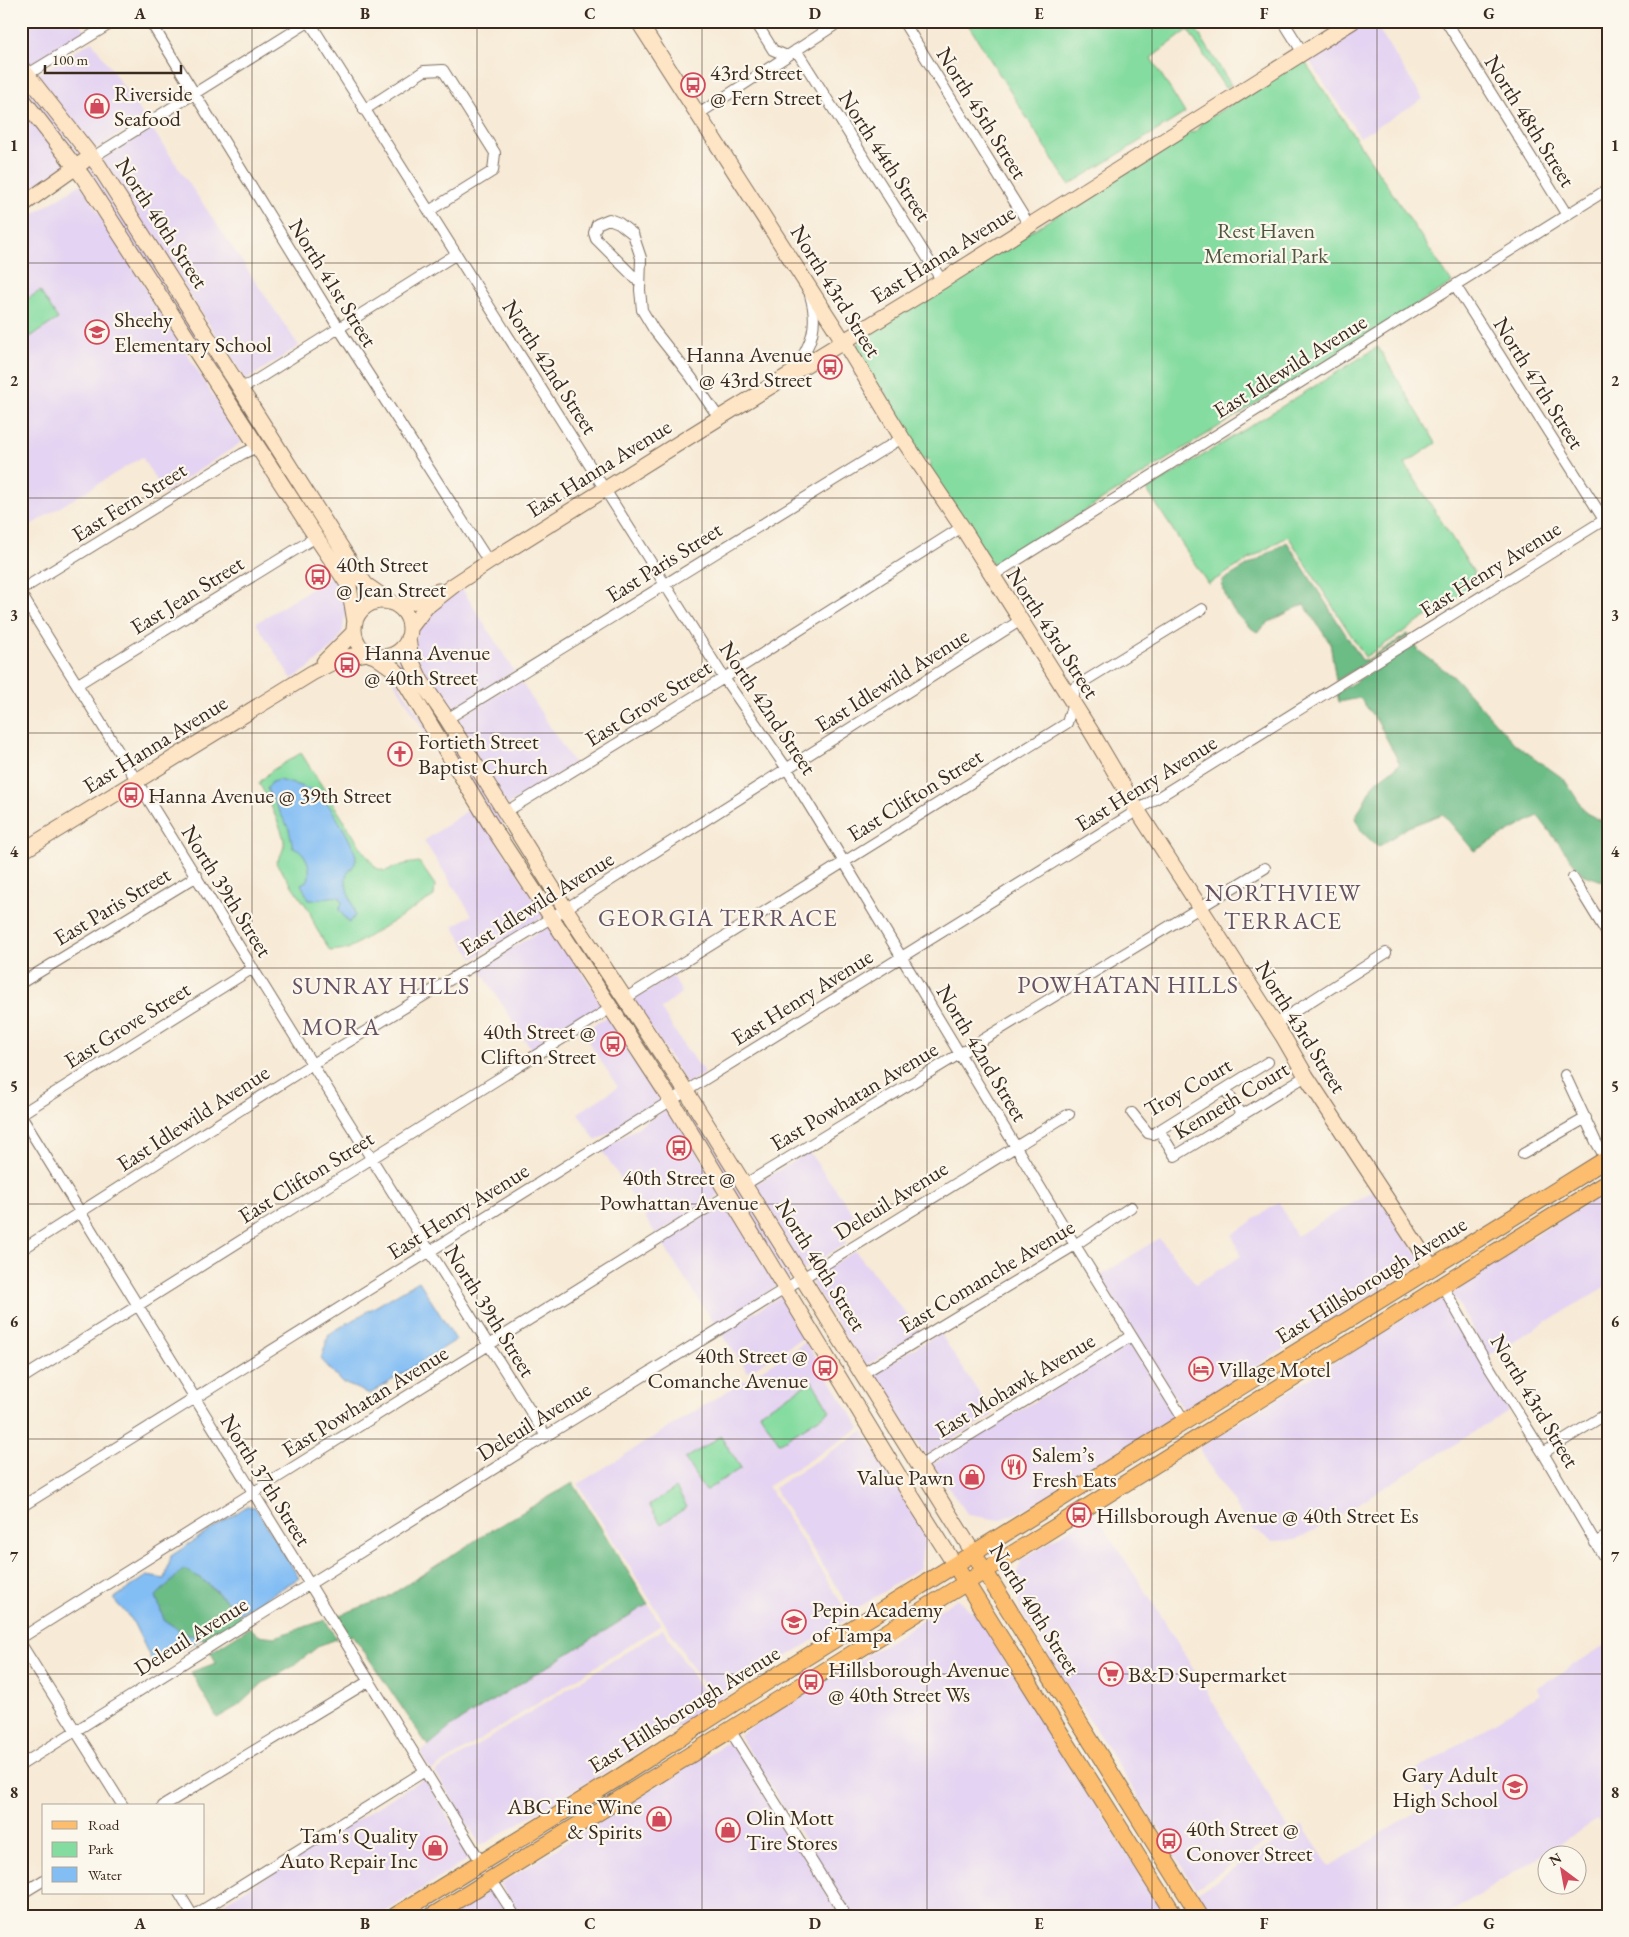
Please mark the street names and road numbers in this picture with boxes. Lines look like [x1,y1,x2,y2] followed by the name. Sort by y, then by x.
[930,42,1034,185] street label: North 45th Street
[1478,50,1582,193] street label: North 48th Street
[832,85,938,227] street label: North 44th Street
[109,152,215,294] street label: North 40th Street
[865,198,1021,310] street label: East Hanna Avenue
[282,213,384,353] street label: North 41st Street
[784,219,888,363] street label: North 43rd Street
[496,294,604,440] street label: North 42nd Street
[1208,307,1373,425] street label: East Idlewild Avenue
[1487,312,1591,455] street label: North 47th Street
[521,412,677,524] street label: East Hanna Avenue
[66,455,192,549] street label: East Fern Street
[1414,514,1567,624] street label: East Henry Avenue
[601,515,727,609] street label: East Paris Street
[125,549,249,641] street label: East Jean Street
[1000,562,1106,704] street label: North 43rd Street
[810,621,975,739] street label: East Idlewild Avenue
[713,636,823,780] street label: North 42nd Street
[580,653,717,753] street label: East Grove Street
[77,688,233,800] street label: East Hanna Avenue
[1070,728,1223,838] street label: East Henry Avenue
[842,742,988,848] street label: East Clifton Street
[175,820,279,963] street label: North 39th Street
[455,844,620,962] street label: East Idlewild Avenue
[48,860,176,952] street label: East Paris Street
[726,942,879,1052] street label: East Henry Avenue
[1249,955,1353,1099] street label: North 43rd Street
[59,975,196,1075] street label: East Grove Street
[930,979,1034,1127] street label: North 42nd Street
[765,1034,944,1158] street label: East Powhatan Avenue
[1139,1050,1237,1124] street label: Troy Court
[1168,1054,1294,1146] street label: Kenneth Court
[111,1058,275,1178] street label: East Idlewild Avenue
[233,1124,379,1230] street label: East Clifton Street
[829,1153,954,1246] street label: Deleuil Avenue
[382,1156,535,1266] street label: East Henry Avenue
[769,1194,873,1337] street label: North 40th Street
[1270,1209,1473,1351] street label: East Hillsborough Avenue
[894,1212,1080,1340] street label: East Comanche Avenue
[438,1240,542,1383] street label: North 39th Street
[930,1326,1101,1444] street label: East Mohawk Avenue
[1484,1329,1586,1473] street label: North 43rd Street
[276,1338,454,1464] street label: East Powhatan Avenue
[472,1374,597,1467] street label: Deleuil Avenue
[214,1409,318,1552] street label: North 37th Street
[983,1538,1087,1681] street label: North 40th Street
[129,1589,254,1682] street label: Deleuil Avenue
[583,1638,786,1780] street label: East Hillsborough Avenue

